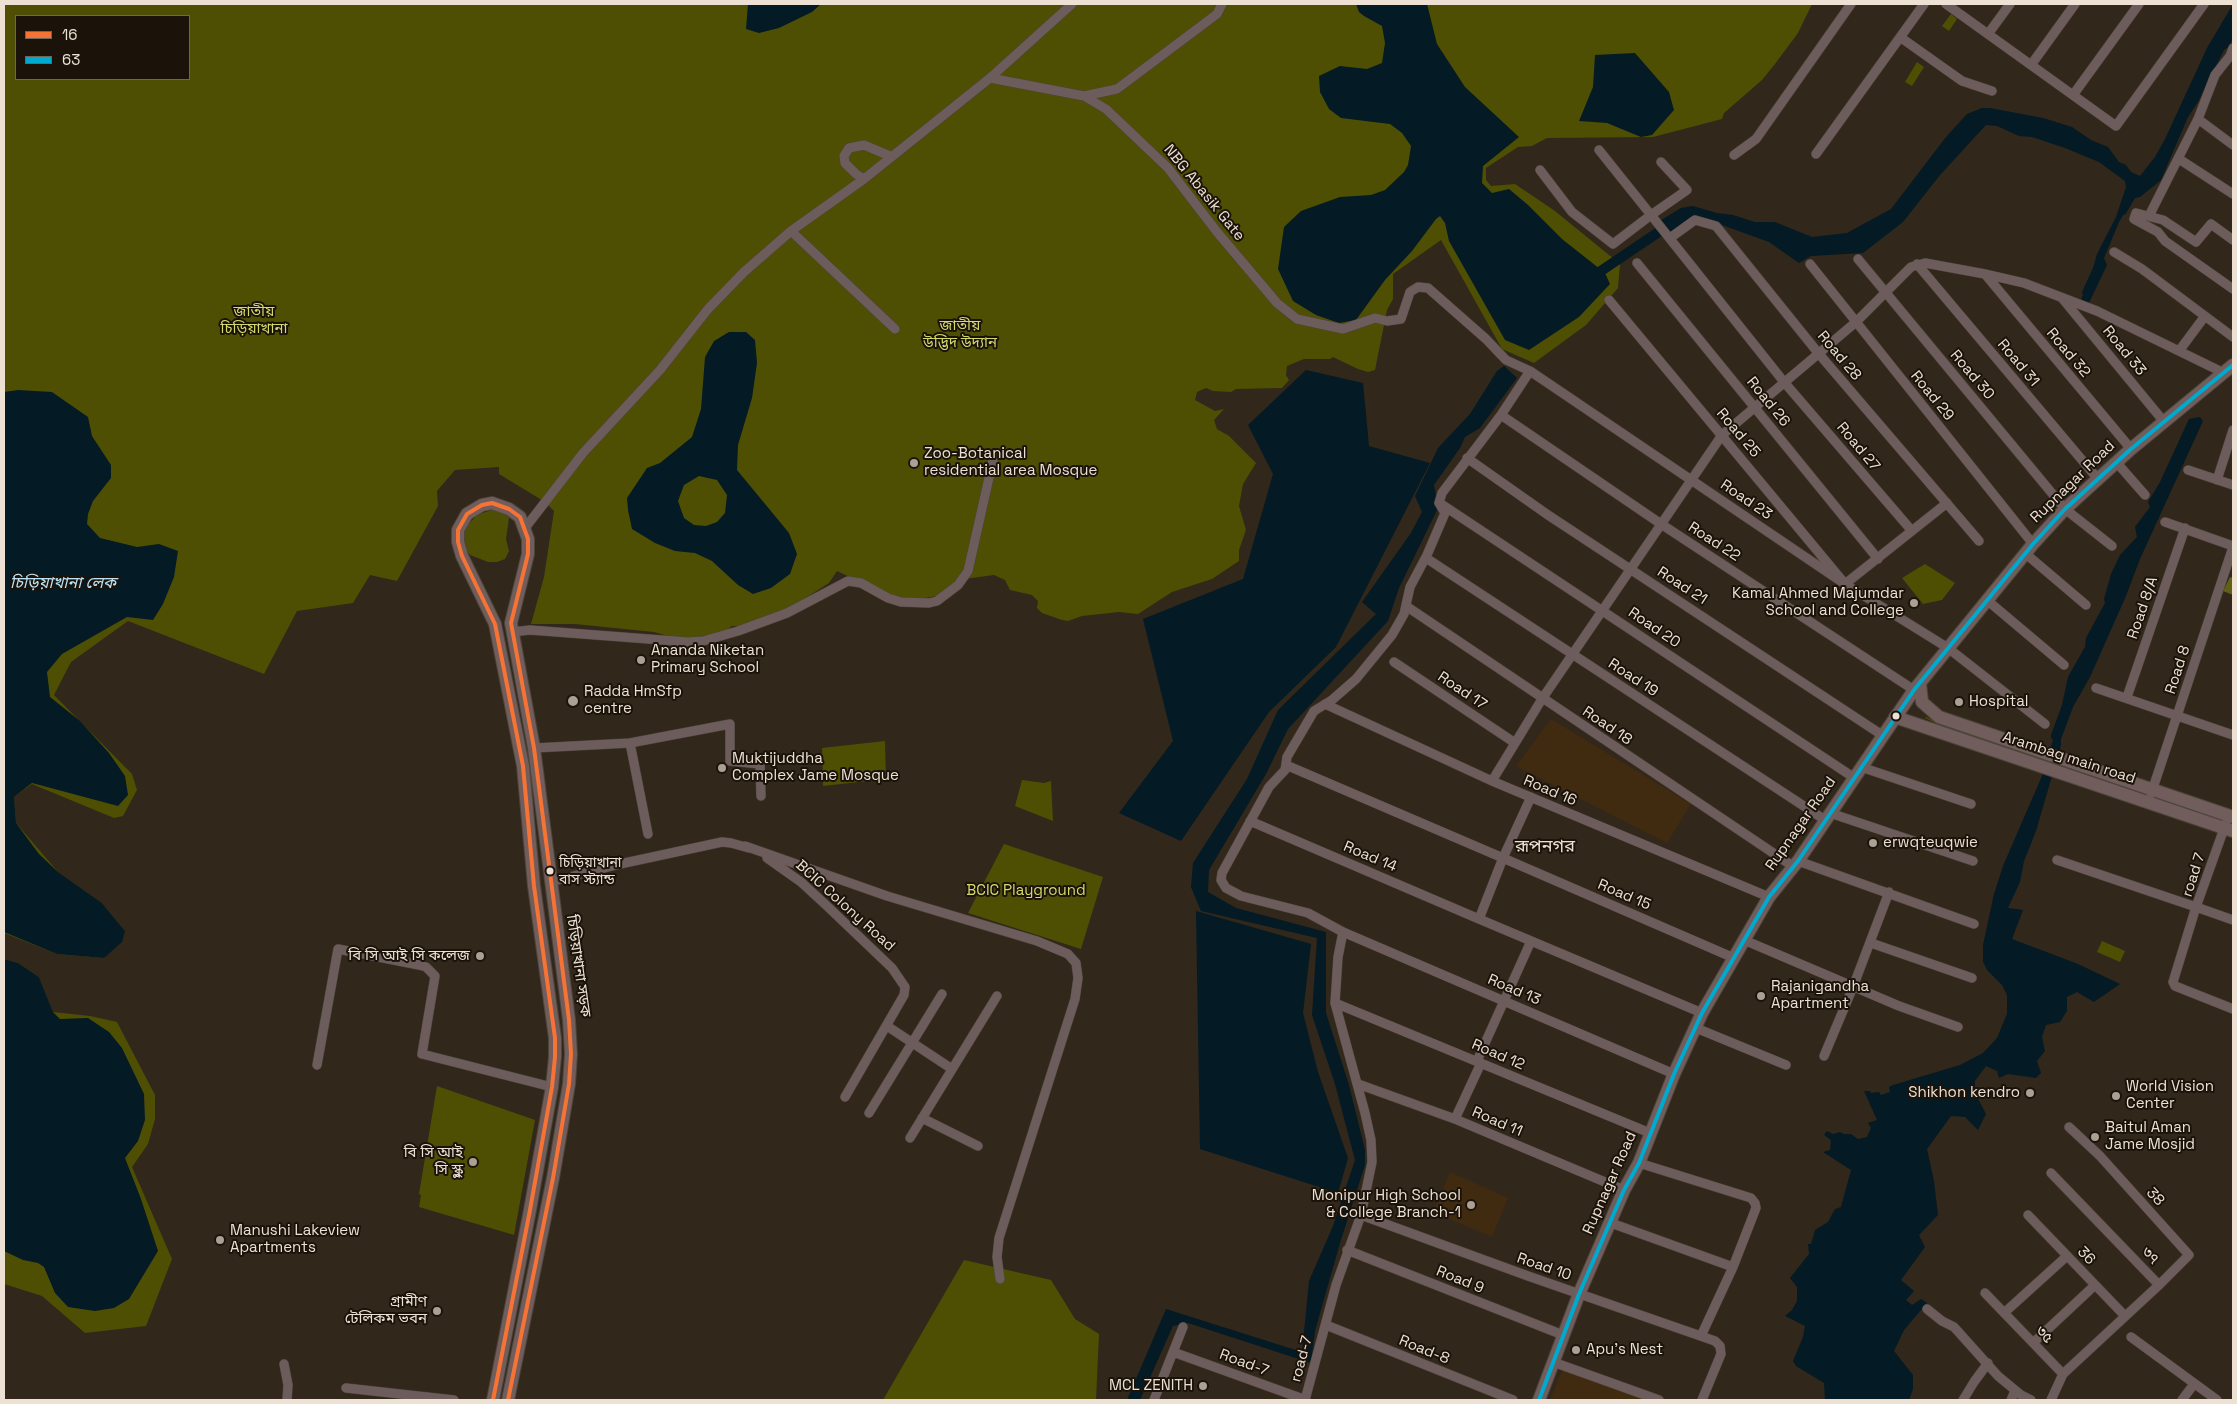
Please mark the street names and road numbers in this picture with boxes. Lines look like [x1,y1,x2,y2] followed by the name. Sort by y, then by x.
[1160,141,1248,245] street label: NBG Abasik Gate
[2099,322,2149,380] street label: Road 33
[2042,325,2094,381] street label: Road 32
[1813,328,1865,384] street label: Road 28
[1993,336,2043,390] street label: Road 31
[1946,346,1998,404] street label: Road 30
[1906,367,1958,425] street label: Road 29
[1742,373,1794,431] street label: Road 26
[1712,405,1764,461] street label: Road 25
[1832,419,1884,475] street label: Road 27
[2027,437,2119,527] street label: Rupnagar Road
[1717,476,1775,524] street label: Road 23
[1684,518,1744,566] street label: Road 22
[1654,563,1710,609] street label: Road 21
[2124,574,2162,642] street label: Road 8/A
[1624,604,1684,652] street label: Road 20
[2162,643,2194,697] street label: Road 8
[1605,655,1661,701] street label: Road 19
[1434,668,1490,714] street label: Road 17
[1579,703,1635,749] street label: Road 18
[2000,728,2138,788] street label: Arambag main road
[1521,772,1579,810] street label: Road 16
[1762,774,1840,874] street label: Rupnagar Road
[1341,838,1399,876] street label: Road 14
[2178,851,2210,899] street label: road 7
[792,857,898,955] street label: BCIC Colony Road
[1595,876,1653,914] street label: Road 15
[562,914,594,1018] street label: চিড়িয়াখানা সড়ক
[1485,971,1543,1009] street label: Road 13
[1469,1036,1527,1074] street label: Road 12
[1469,1103,1525,1141] street label: Road 11
[1579,1129,1641,1237] street label: Rupnagar Road
[2142,1184,2168,1210] street label: 38
[2073,1243,2099,1269] street label: 36
[2137,1243,2163,1269] street label: ৩৭
[1514,1249,1574,1285] street label: Road 10
[1434,1262,1486,1298] street label: Road 9
[2031,1322,2057,1348] street label: ৩৫
[1396,1332,1452,1368] street label: Road-8
[1287,1334,1317,1384] street label: road-7
[1217,1346,1271,1380] street label: Road-7

